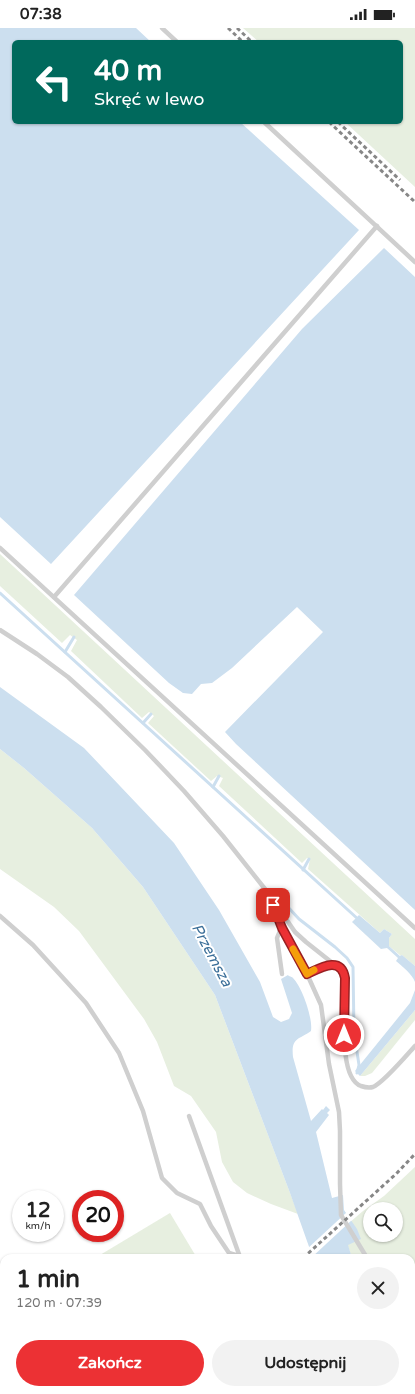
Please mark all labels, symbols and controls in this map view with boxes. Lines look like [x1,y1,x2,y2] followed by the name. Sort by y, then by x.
[20,5,62,23] text: 07:38
[94,54,162,88] text: 40 m
[28,56,80,108] icon: left
[94,88,204,110] text: Skręć w lewo
[256,888,290,922] pin
[262,894,284,916] icon: arrive
[188,921,236,990] water label: Przemsza
[323,1014,365,1056] position arrow
[72,1190,124,1242] speed limit sign: 20
[25,1199,51,1223] text: 12
[363,1202,403,1242] map controls
[363,1202,403,1242] button: search
[25,1220,51,1232] text: km/h
[16,1265,80,1294] text: 1 min
[357,1267,399,1309] button: close
[16,1295,102,1311] text: 120 m · 07:39
[16,1340,204,1386] button: Zakończ
[212,1340,399,1386] button: Udostępnij

